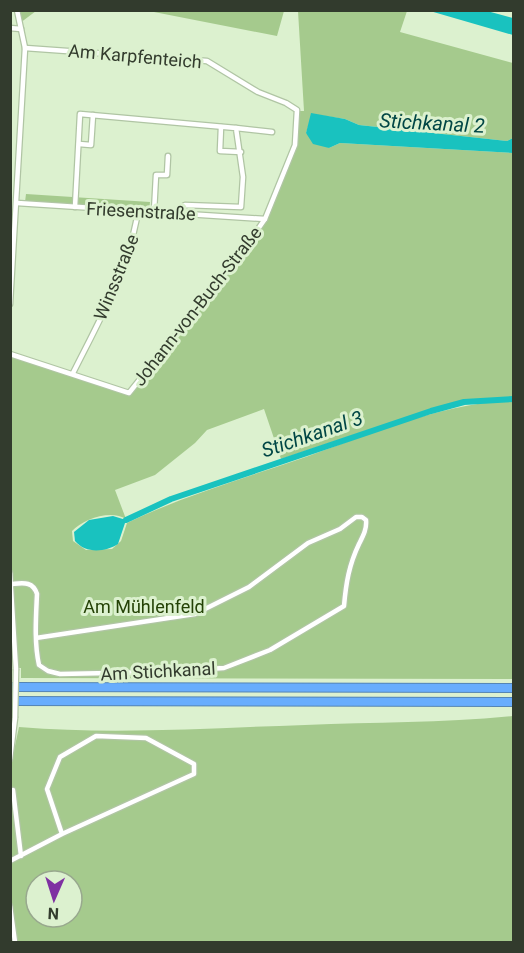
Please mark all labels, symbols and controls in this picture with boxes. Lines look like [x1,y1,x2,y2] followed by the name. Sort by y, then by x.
[67,40,203,72] street label: Am Karpfenteich
[379,108,485,138] water label: Stichkanal 2
[86,198,196,224] street label: Friesenstraße
[128,222,266,390] street label: Johann-von-Buch-Straße
[89,231,143,323] street label: Winsstraße
[258,405,366,463] water label: Stichkanal 3
[83,596,205,617] park label: Am Mühlenfeld
[100,657,216,685] street label: Am Stichkanal
[24,869,84,929] north arrow
[47,904,59,923] text: N

